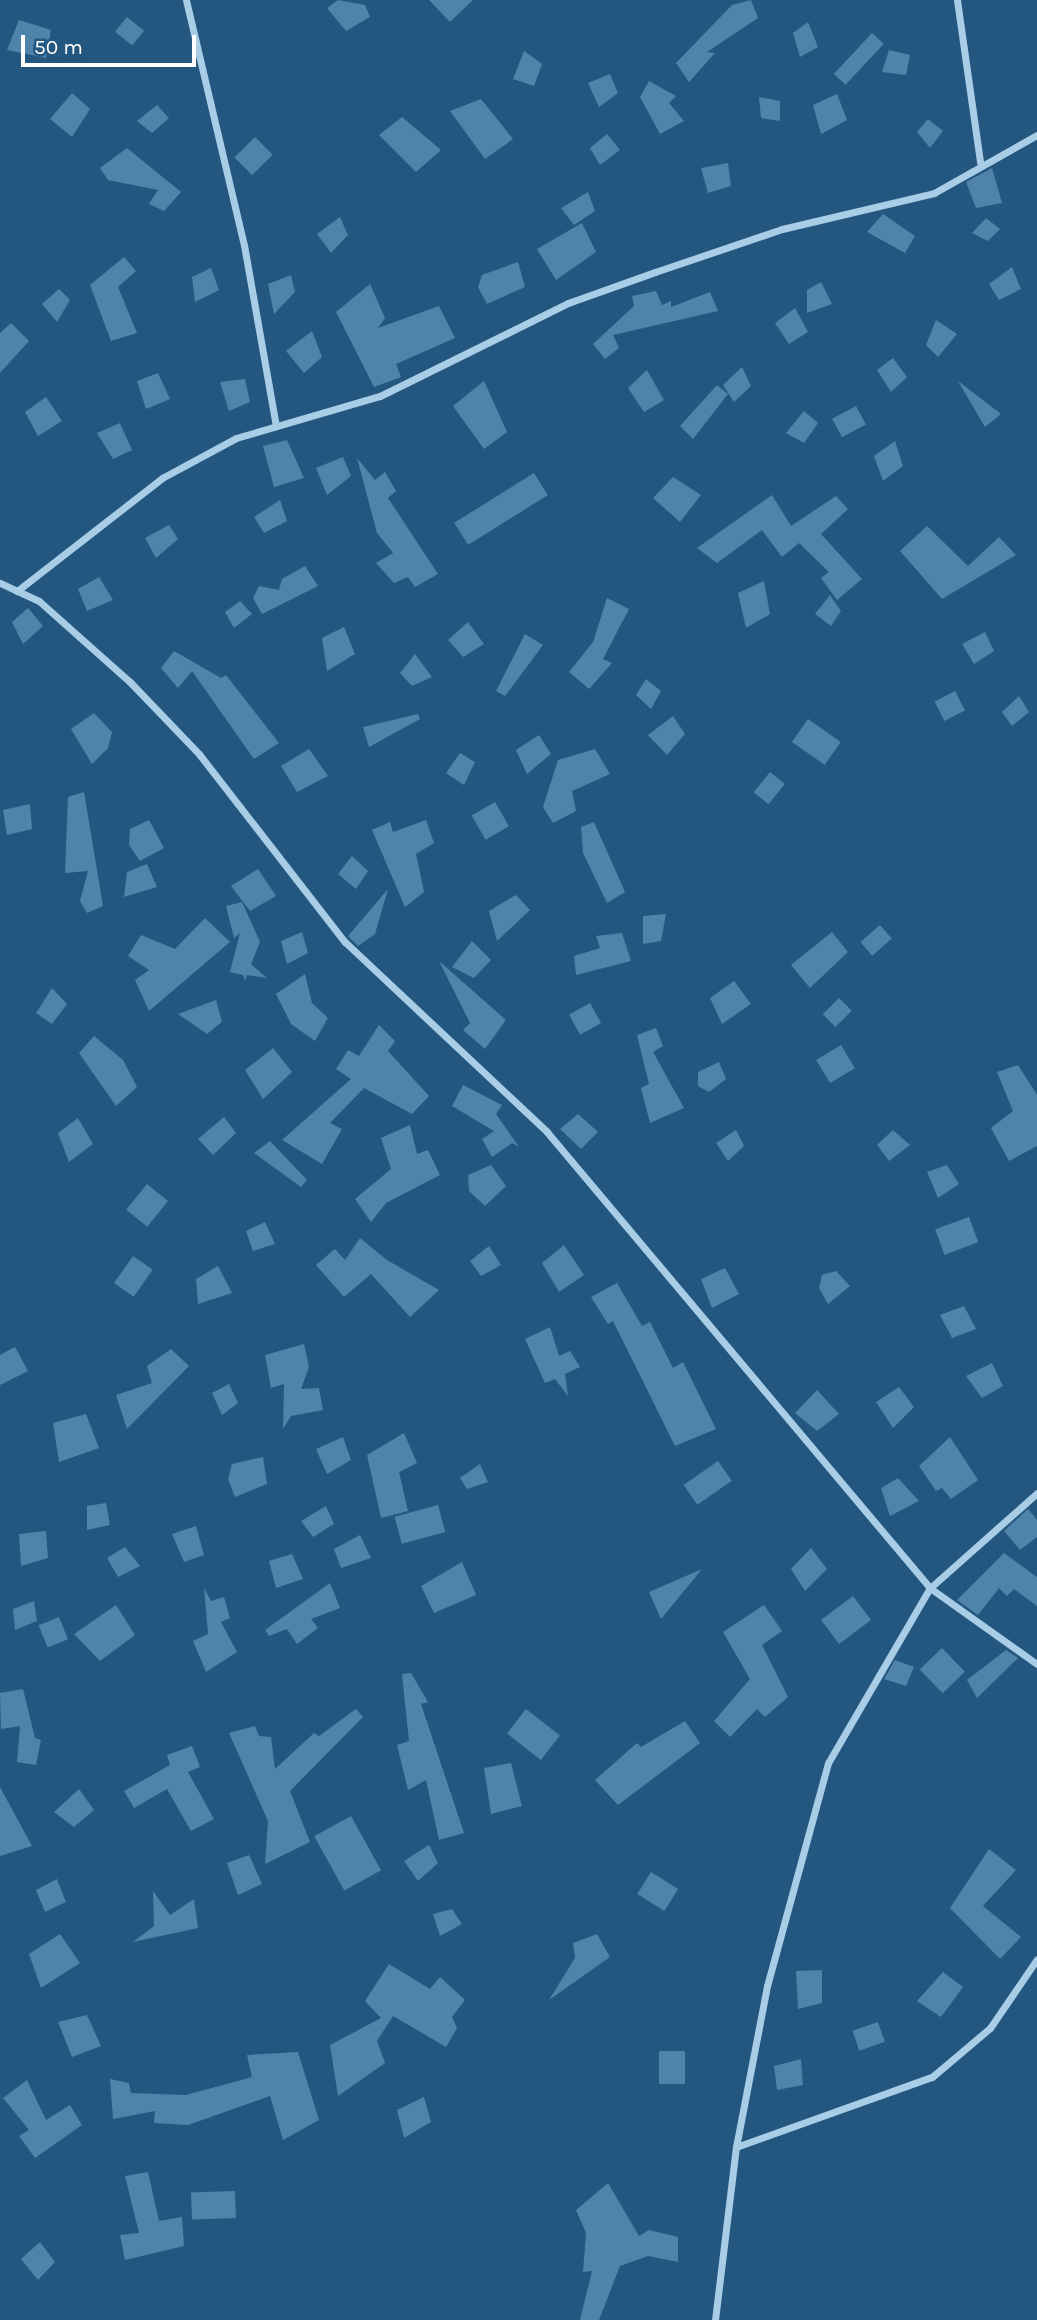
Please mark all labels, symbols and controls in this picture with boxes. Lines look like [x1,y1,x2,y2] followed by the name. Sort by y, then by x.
[24,21,200,65] scale bar
[34,35,83,59] text: 50 m

